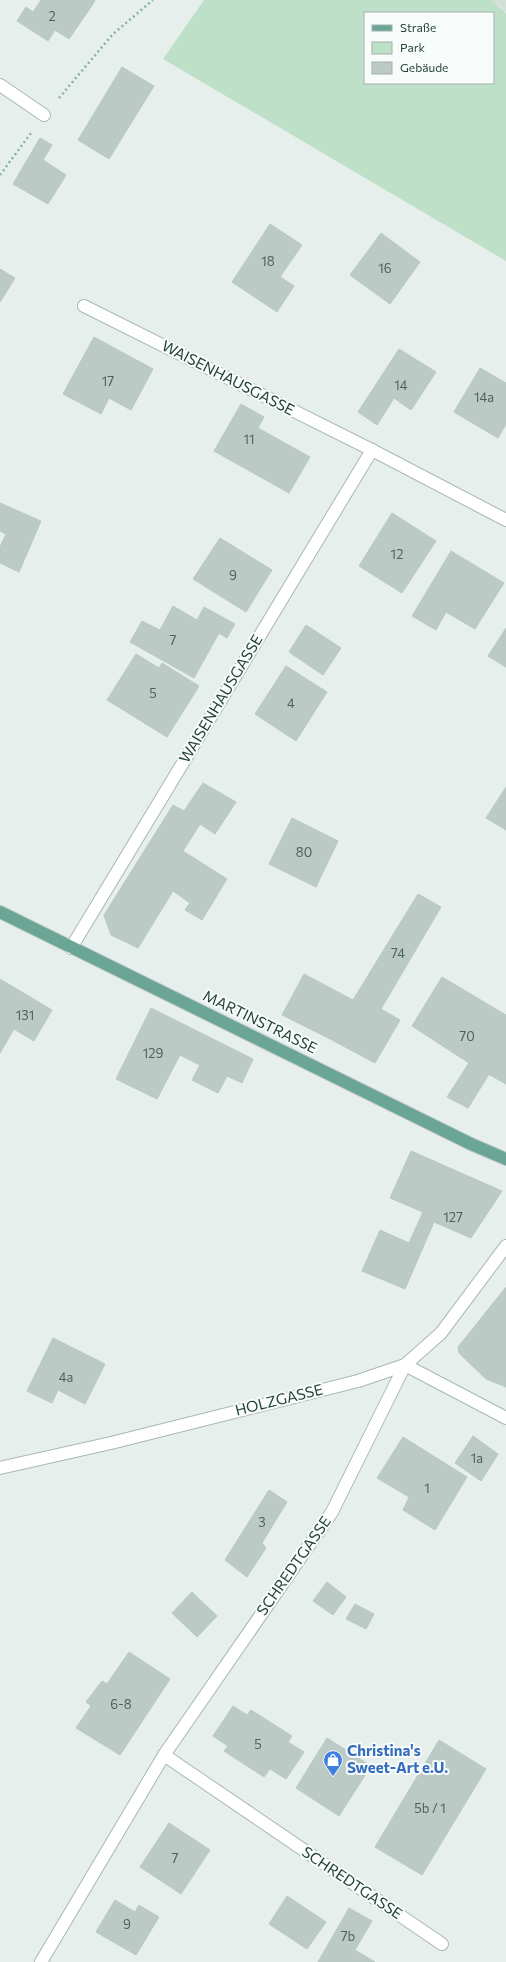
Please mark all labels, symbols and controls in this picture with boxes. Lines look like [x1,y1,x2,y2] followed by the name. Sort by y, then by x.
[48,8,56,24] house number: 2
[364,12,494,84] legend
[400,20,436,34] text: Straße
[400,40,426,54] text: Park
[400,60,448,74] text: Gebäude
[261,253,275,269] house number: 18
[378,260,392,276] house number: 16
[159,336,298,418] street label: WAISENHAUSGASSE
[102,373,114,389] house number: 17
[394,377,408,393] house number: 14
[474,389,494,405] house number: 14a
[243,431,255,447] house number: 11
[391,546,403,562] house number: 12
[229,567,237,583] house number: 9
[175,631,266,766] street label: WAISENHAUSGASSE
[170,632,177,648] house number: 7
[149,685,157,701] house number: 5
[287,695,295,711] house number: 4
[296,844,312,860] house number: 80
[391,945,405,961] house number: 74
[200,986,321,1057] street label: MARTINSTRASSE
[16,1007,34,1023] house number: 131
[459,1028,475,1044] house number: 70
[143,1045,163,1061] house number: 129
[443,1209,463,1225] house number: 127
[59,1369,73,1385] house number: 4a
[233,1379,325,1419] street label: HOLZGASSE
[471,1450,483,1466] house number: 1a
[424,1480,430,1496] house number: 1
[252,1512,334,1618] street label: SCHREDTGASSE
[258,1514,266,1530] house number: 3
[110,1696,132,1712] house number: 6-8
[254,1736,262,1752] house number: 5
[347,1741,448,1776] place label: Christina's Sweet-Art e.U.
[322,1749,344,1777] shop icon: Christina's Sweet-Art e.U.
[414,1800,446,1816] house number: 5b / 1
[299,1842,406,1922] street label: SCHREDTGASSE
[172,1850,179,1866] house number: 7
[123,1916,131,1932] house number: 9
[341,1928,356,1944] house number: 7b

